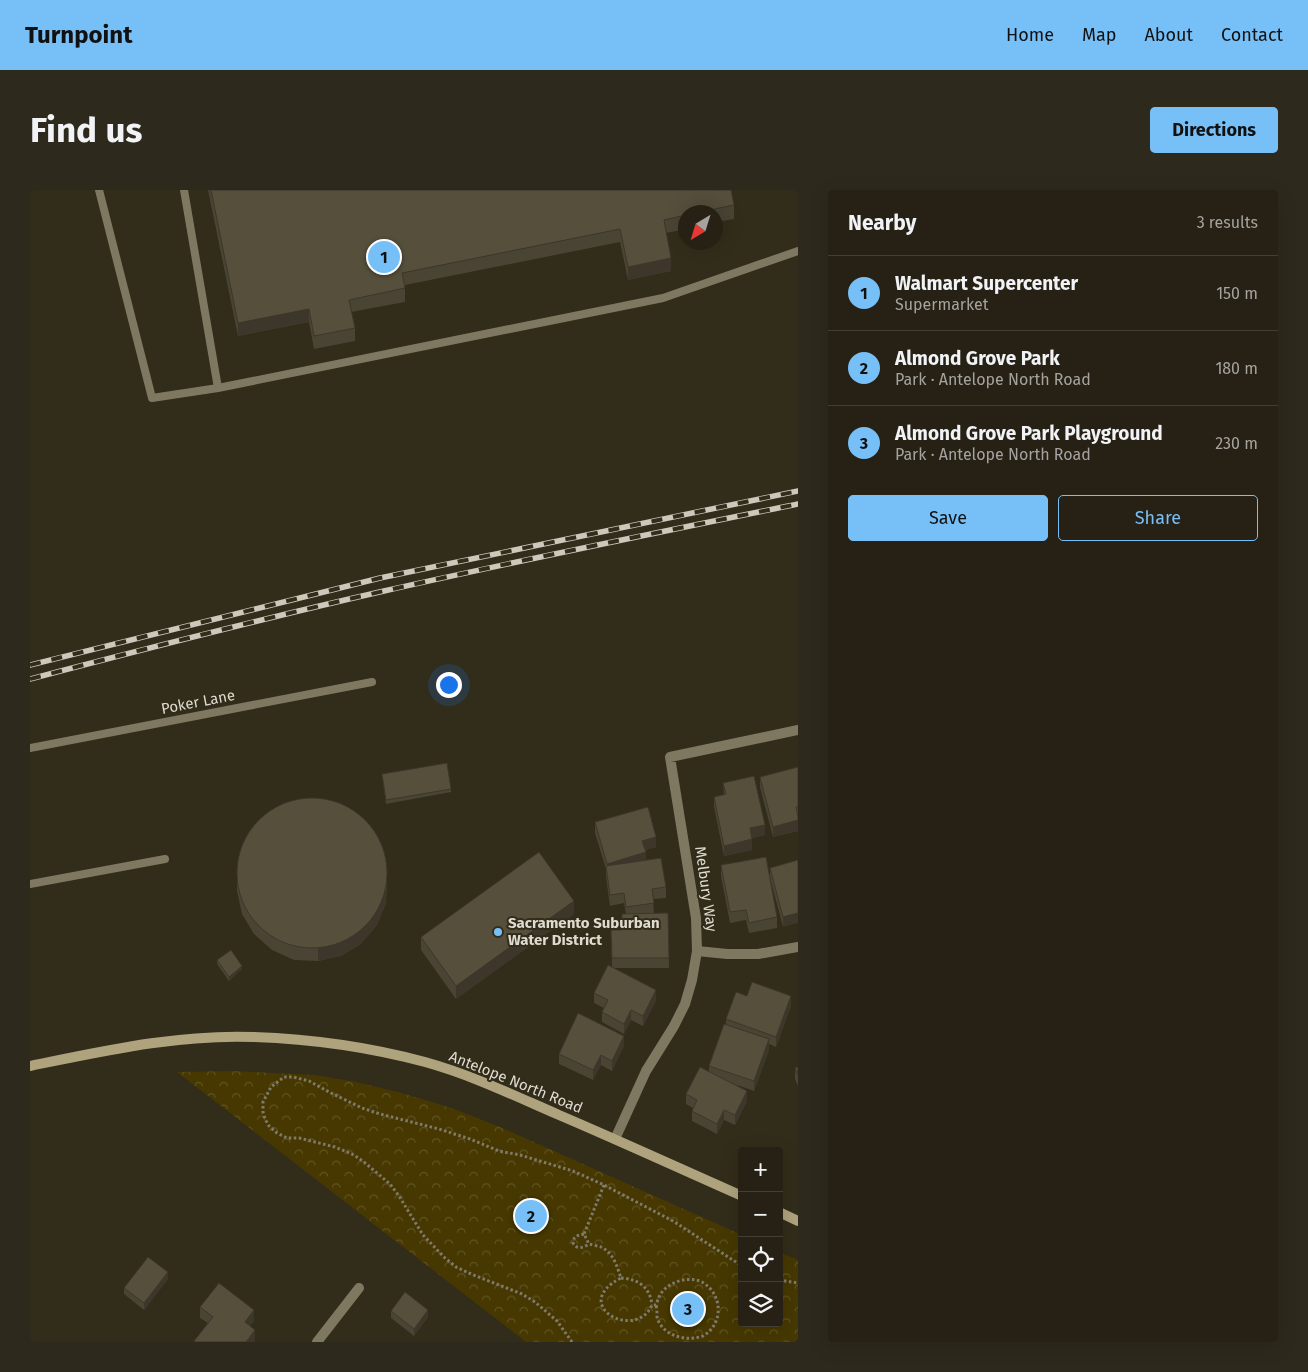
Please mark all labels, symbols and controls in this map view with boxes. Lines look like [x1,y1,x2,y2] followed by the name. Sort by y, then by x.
[25,21,132,49] text: Turnpoint
[1006,24,1054,46] text: Home
[1082,24,1116,46] text: Map
[1144,24,1193,46] text: About
[1221,24,1283,46] text: Contact
[1150,107,1278,153] button: Directions
[30,109,142,151] text: Find us
[678,205,723,250] north arrow
[848,210,916,236] text: Nearby
[1197,213,1258,232] text: 3 results
[368,238,400,276] pin: 1
[895,272,1078,295] text: Walmart Supercenter
[860,284,868,303] text: 1
[1216,284,1258,303] text: 150 m
[895,295,989,314] text: Supermarket
[895,347,1060,370] text: Almond Grove Park
[860,359,868,378] text: 2
[1215,359,1258,378] text: 180 m
[895,370,1091,389] text: Park · Antelope North Road
[895,422,1163,445] text: Almond Grove Park Playground
[860,434,868,453] text: 3
[1215,434,1258,453] text: 230 m
[895,445,1091,464] text: Park · Antelope North Road
[848,495,1048,541] button: Save
[1058,495,1258,541] button: Share
[436,672,462,698] your location
[159,686,237,718] street label: Poker Lane
[691,845,721,934] street label: Melbury Way
[508,914,660,949] place label: Sacramento Suburban Water District
[492,926,504,938] marker: Sacramento Suburban Water District
[447,1047,585,1117] street label: Antelope North Road
[738,1147,783,1327] map controls
[738,1147,783,1192] button: +
[738,1192,783,1237] button: −
[515,1197,547,1235] pin: 2
[738,1237,783,1282] button: locate
[738,1282,783,1327] button: layers
[672,1290,704,1328] pin: 3

